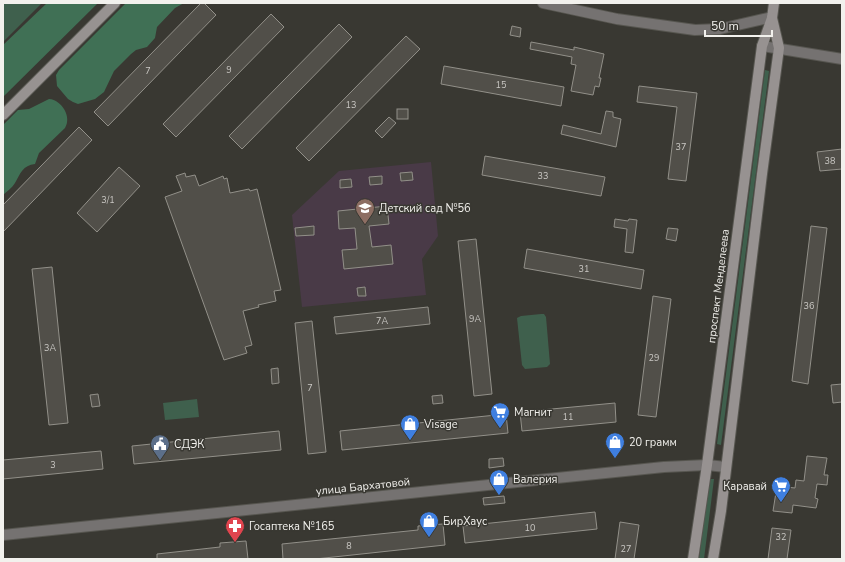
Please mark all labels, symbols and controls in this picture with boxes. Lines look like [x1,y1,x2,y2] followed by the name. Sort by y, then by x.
[705,12,772,38] scale bar
[711,18,739,34] text: 50 m
[226,64,232,76] house number: 9
[145,65,151,77] house number: 7
[496,79,506,91] house number: 15
[346,99,356,111] house number: 13
[676,141,686,153] house number: 37
[825,155,835,167] house number: 38
[538,170,548,182] house number: 33
[101,194,115,206] house number: 3/1
[354,197,376,225] school or university icon: Детский сад №56
[379,201,471,216] place label: Детский сад №56
[704,228,733,344] street label: проспект Менделеева
[579,263,589,275] house number: 31
[804,300,814,312] house number: 36
[469,313,481,325] house number: 9А
[376,315,388,327] house number: 7А
[44,342,56,354] house number: 3А
[649,352,659,364] house number: 29
[307,382,313,394] house number: 7
[489,401,511,429] supermarket icon: Магнит
[514,405,552,420] place label: Магнит
[563,411,573,423] house number: 11
[399,413,421,441] shop icon: Visage
[423,417,458,432] place label: Visage
[604,431,626,459] shop icon: 20 грамм
[149,433,171,461] public building icon: СДЭК
[629,435,677,450] place label: 20 грамм
[174,437,204,452] place label: СДЭК
[50,459,56,471] house number: 3
[488,468,510,496] shop icon: Валерия
[513,472,558,487] place label: Валерия
[315,474,411,499] street label: улица Бархатовой
[770,475,792,503] supermarket icon: Каравай
[723,479,767,494] place label: Каравай
[418,510,440,538] shop icon: БирХаус
[443,514,487,529] place label: БирХаус
[224,515,246,543] pharmacy icon: Госаптека №165
[249,519,335,534] place label: Госаптека №165
[525,522,535,534] house number: 10
[776,531,786,543] house number: 32
[346,540,352,552] house number: 8
[621,543,631,555] house number: 27

